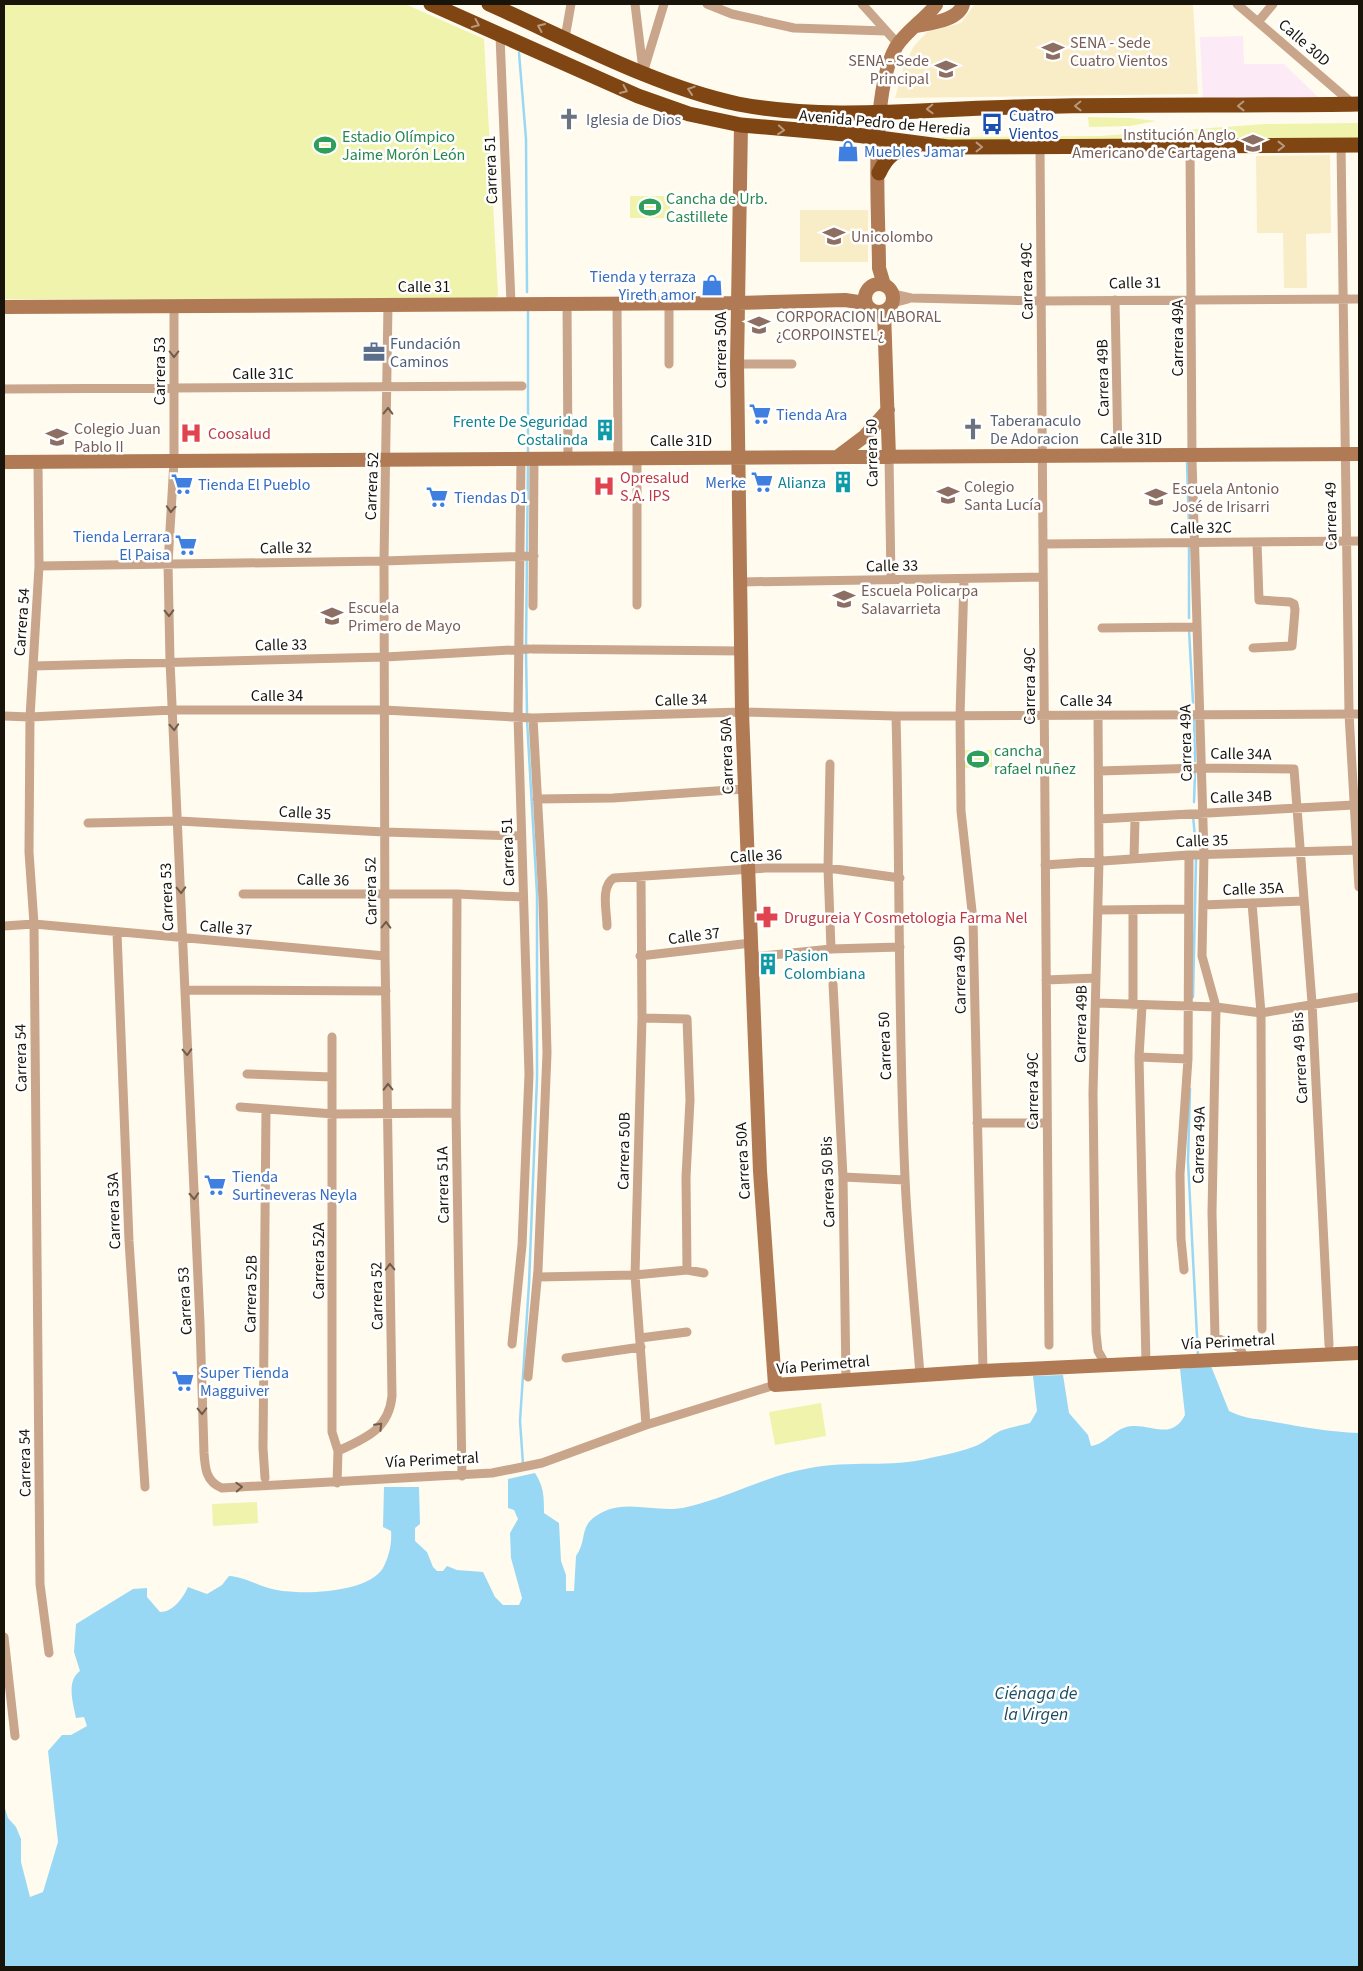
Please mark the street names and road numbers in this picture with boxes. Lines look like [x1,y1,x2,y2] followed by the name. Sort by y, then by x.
[1274,14,1335,72] street label: Calle 30D
[798,105,972,141] street label: Avenida Pedro de Heredia
[479,135,503,205] street label: Carrera 51
[1015,242,1039,320] street label: Carrera 49C
[1109,272,1161,294] street label: Calle 31
[398,276,450,298] street label: Calle 31
[1167,299,1189,377] street label: Carrera 49A
[710,311,732,389] street label: Carrera 50A
[149,337,171,405] street label: Carrera 53
[1091,339,1115,417] street label: Carrera 49B
[232,363,294,385] street label: Calle 31C
[860,419,884,487] street label: Carrera 50
[1100,428,1162,450] street label: Calle 31D
[650,430,712,452] street label: Calle 31D
[360,451,384,521] street label: Carrera 52
[1319,482,1343,550] street label: Carrera 49
[1170,516,1232,540] street label: Calle 32C
[260,537,312,559] street label: Calle 32
[866,555,918,577] street label: Calle 33
[9,587,35,657] street label: Carrera 54
[255,634,307,656] street label: Calle 33
[1019,647,1041,725] street label: Carrera 49C
[251,685,303,707] street label: Calle 34
[654,688,708,712] street label: Calle 34
[1060,690,1112,712] street label: Calle 34
[1174,704,1198,782] street label: Carrera 49A
[715,717,739,795] street label: Carrera 50A
[1210,742,1272,766] street label: Calle 34A
[1210,785,1272,809] street label: Calle 34B
[278,801,332,825] street label: Calle 35
[496,817,520,887] street label: Carrera 51
[1175,829,1229,853] street label: Calle 35
[729,844,783,868] street label: Calle 36
[359,857,383,925] street label: Carrera 52
[155,862,179,932] street label: Carrera 53
[297,869,349,891] street label: Calle 36
[1222,877,1284,901] street label: Calle 35A
[199,915,253,941] street label: Calle 37
[667,922,722,950] street label: Calle 37
[948,936,972,1014] street label: Carrera 49D
[1069,985,1093,1063] street label: Carrera 49B
[873,1011,897,1081] street label: Carrera 50
[1287,1011,1313,1104] street label: Carrera 49 Bis
[9,1024,33,1092] street label: Carrera 54
[1022,1052,1044,1130] street label: Carrera 49C
[1187,1106,1211,1184] street label: Carrera 49A
[612,1112,636,1190] street label: Carrera 50B
[730,1122,756,1200] street label: Carrera 50A
[815,1135,841,1228] street label: Carrera 50 Bis
[431,1146,455,1224] street label: Carrera 51A
[102,1172,126,1250] street label: Carrera 53A
[308,1222,330,1300] street label: Carrera 52A
[239,1255,263,1333] street label: Carrera 52B
[365,1262,389,1330] street label: Carrera 52
[172,1266,198,1336] street label: Carrera 53
[1181,1329,1275,1355] street label: Vía Perimetral
[776,1350,871,1380] street label: Vía Perimetral
[13,1429,37,1497] street label: Carrera 54
[385,1447,479,1473] street label: Vía Perimetral

